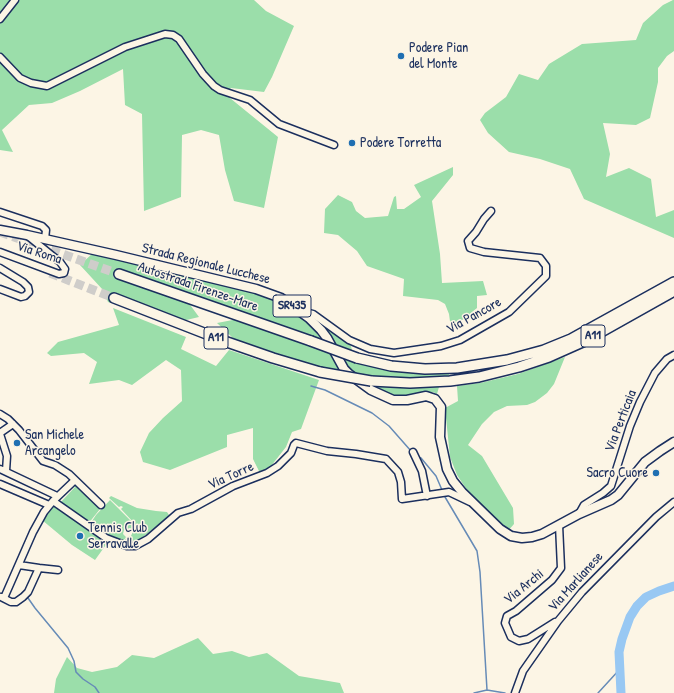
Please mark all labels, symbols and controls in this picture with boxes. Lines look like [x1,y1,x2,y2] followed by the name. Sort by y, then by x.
[409,40,468,72] place label: Podere Pian del Monte
[396,51,406,61] marker: Podere Pian del Monte
[360,135,441,151] place label: Podere Torretta
[347,138,357,148] marker: Podere Torretta
[14,238,64,268] street label: Via Roma
[140,240,272,288] street label: Strada Regionale Lucchese
[136,259,260,315] street label: Autostrada Firenze-Mare
[444,294,504,338] street label: Via Pancore
[273,295,311,317] road number: SR435
[581,325,605,347] road number: A11
[204,327,228,349] road number: A11
[602,388,640,454] street label: Via Perticaia
[25,427,84,460] place label: San Michele Arcangelo
[12,438,22,448] marker: San Michele Arcangelo
[206,459,256,493] street label: Via Torre
[587,465,648,481] place label: Sacro Cuore
[651,468,661,478] marker: Sacro Cuore
[88,520,147,552] place label: Tennis Club Serravalle
[75,531,85,541] marker: Tennis Club Serravalle
[545,549,607,615] street label: Via Marlianese
[501,566,547,608] street label: Via Archi

